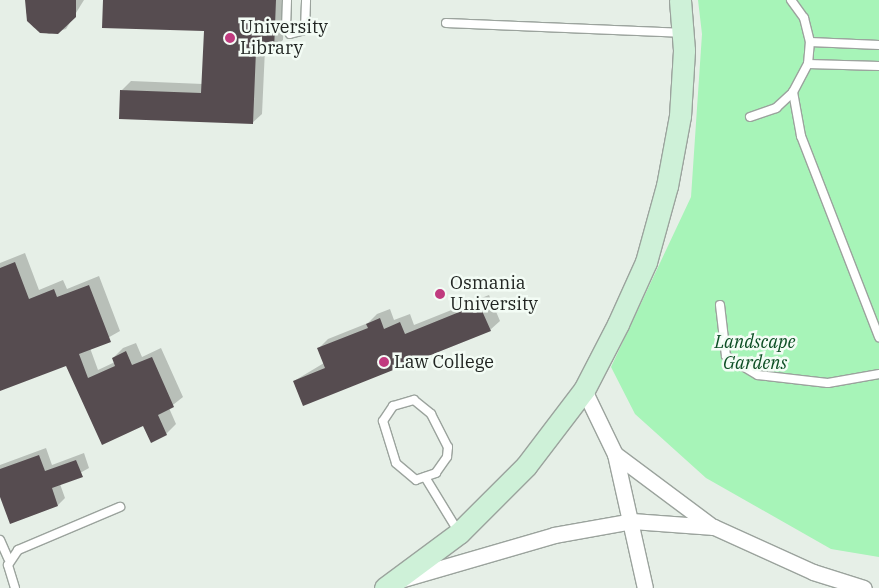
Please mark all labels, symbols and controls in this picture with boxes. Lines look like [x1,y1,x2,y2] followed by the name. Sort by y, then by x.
[240,17,328,59] place label: University Library
[224,32,236,44] marker: University Library
[450,273,538,316] place label: Osmania University
[434,288,446,300] marker: Osmania University
[714,332,796,374] park label: Landscape Gardens
[394,351,494,373] place label: Law College
[378,356,390,368] marker: Law College

